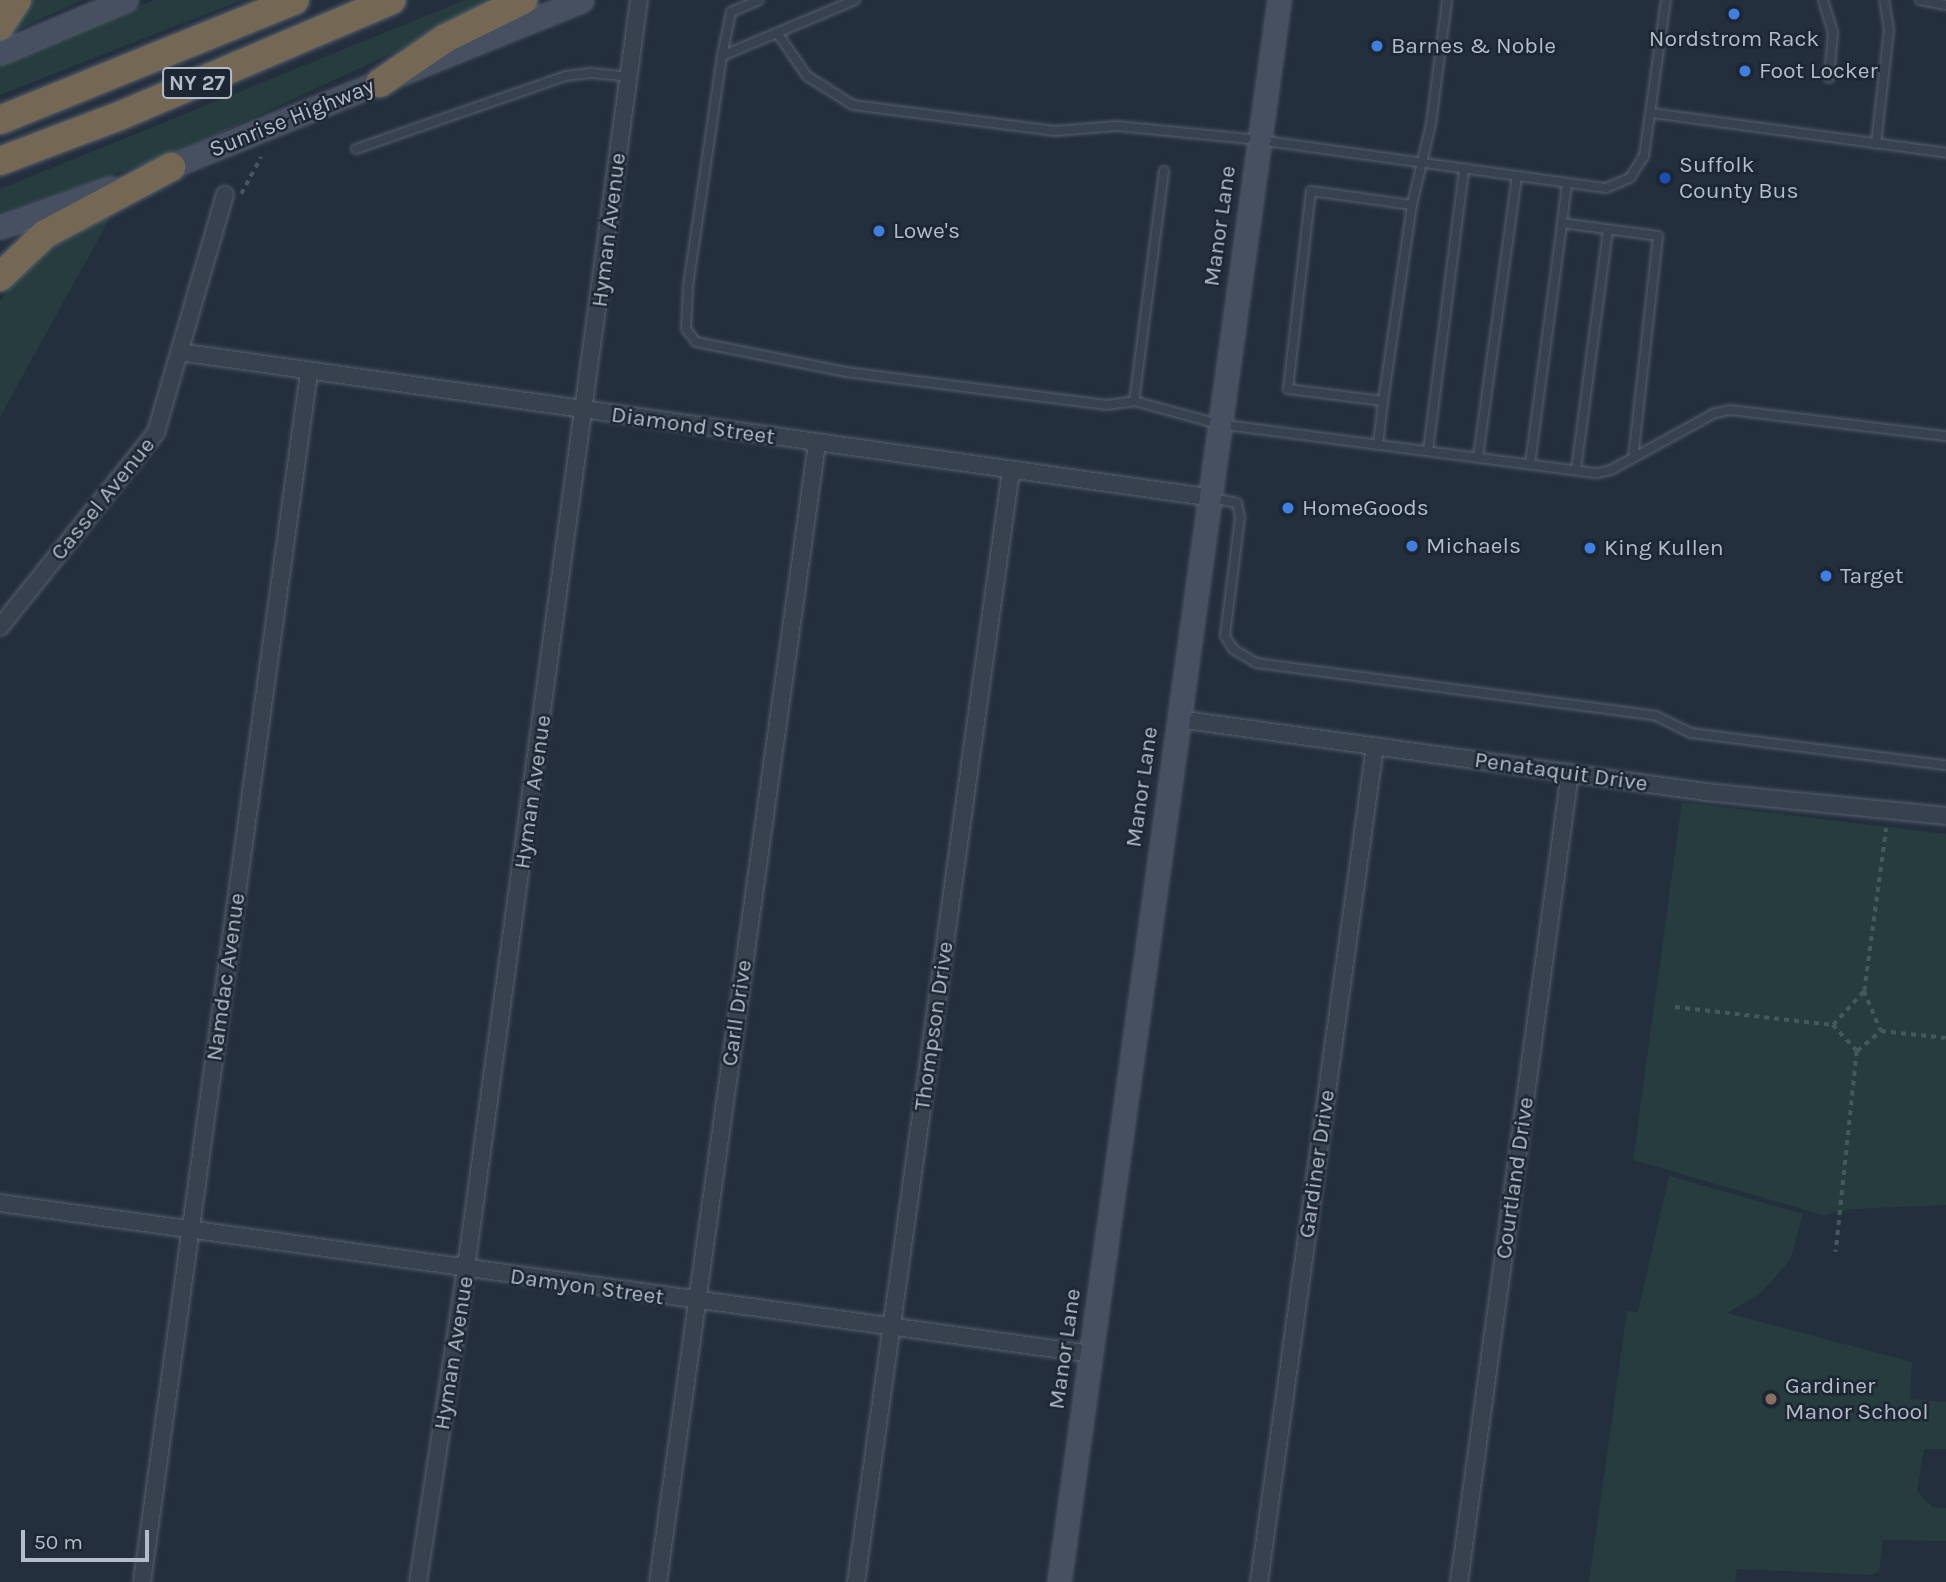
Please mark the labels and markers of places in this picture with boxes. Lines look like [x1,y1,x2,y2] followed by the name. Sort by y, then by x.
[1726,6,1742,22] marker: Nordstrom Rack
[1649,25,1819,53] place label: Nordstrom Rack
[1391,32,1556,60] place label: Barnes & Noble
[1369,38,1385,54] marker: Barnes & Noble
[1759,57,1878,85] place label: Foot Locker
[1737,63,1753,79] marker: Foot Locker
[1679,151,1799,205] place label: Suffolk County Bus
[1657,170,1673,186] marker: Suffolk County Bus
[893,217,960,245] place label: Lowe's
[871,223,887,239] marker: Lowe's
[1302,494,1429,522] place label: HomeGoods
[1280,500,1296,516] marker: HomeGoods
[1426,532,1521,560] place label: Michaels
[1604,534,1724,562] place label: King Kullen
[1404,538,1420,554] marker: Michaels
[1582,540,1598,556] marker: King Kullen
[1840,562,1904,590] place label: Target
[1818,568,1834,584] marker: Target
[1785,1372,1929,1426] place label: Gardiner Manor School
[1763,1391,1779,1407] marker: Gardiner Manor School

